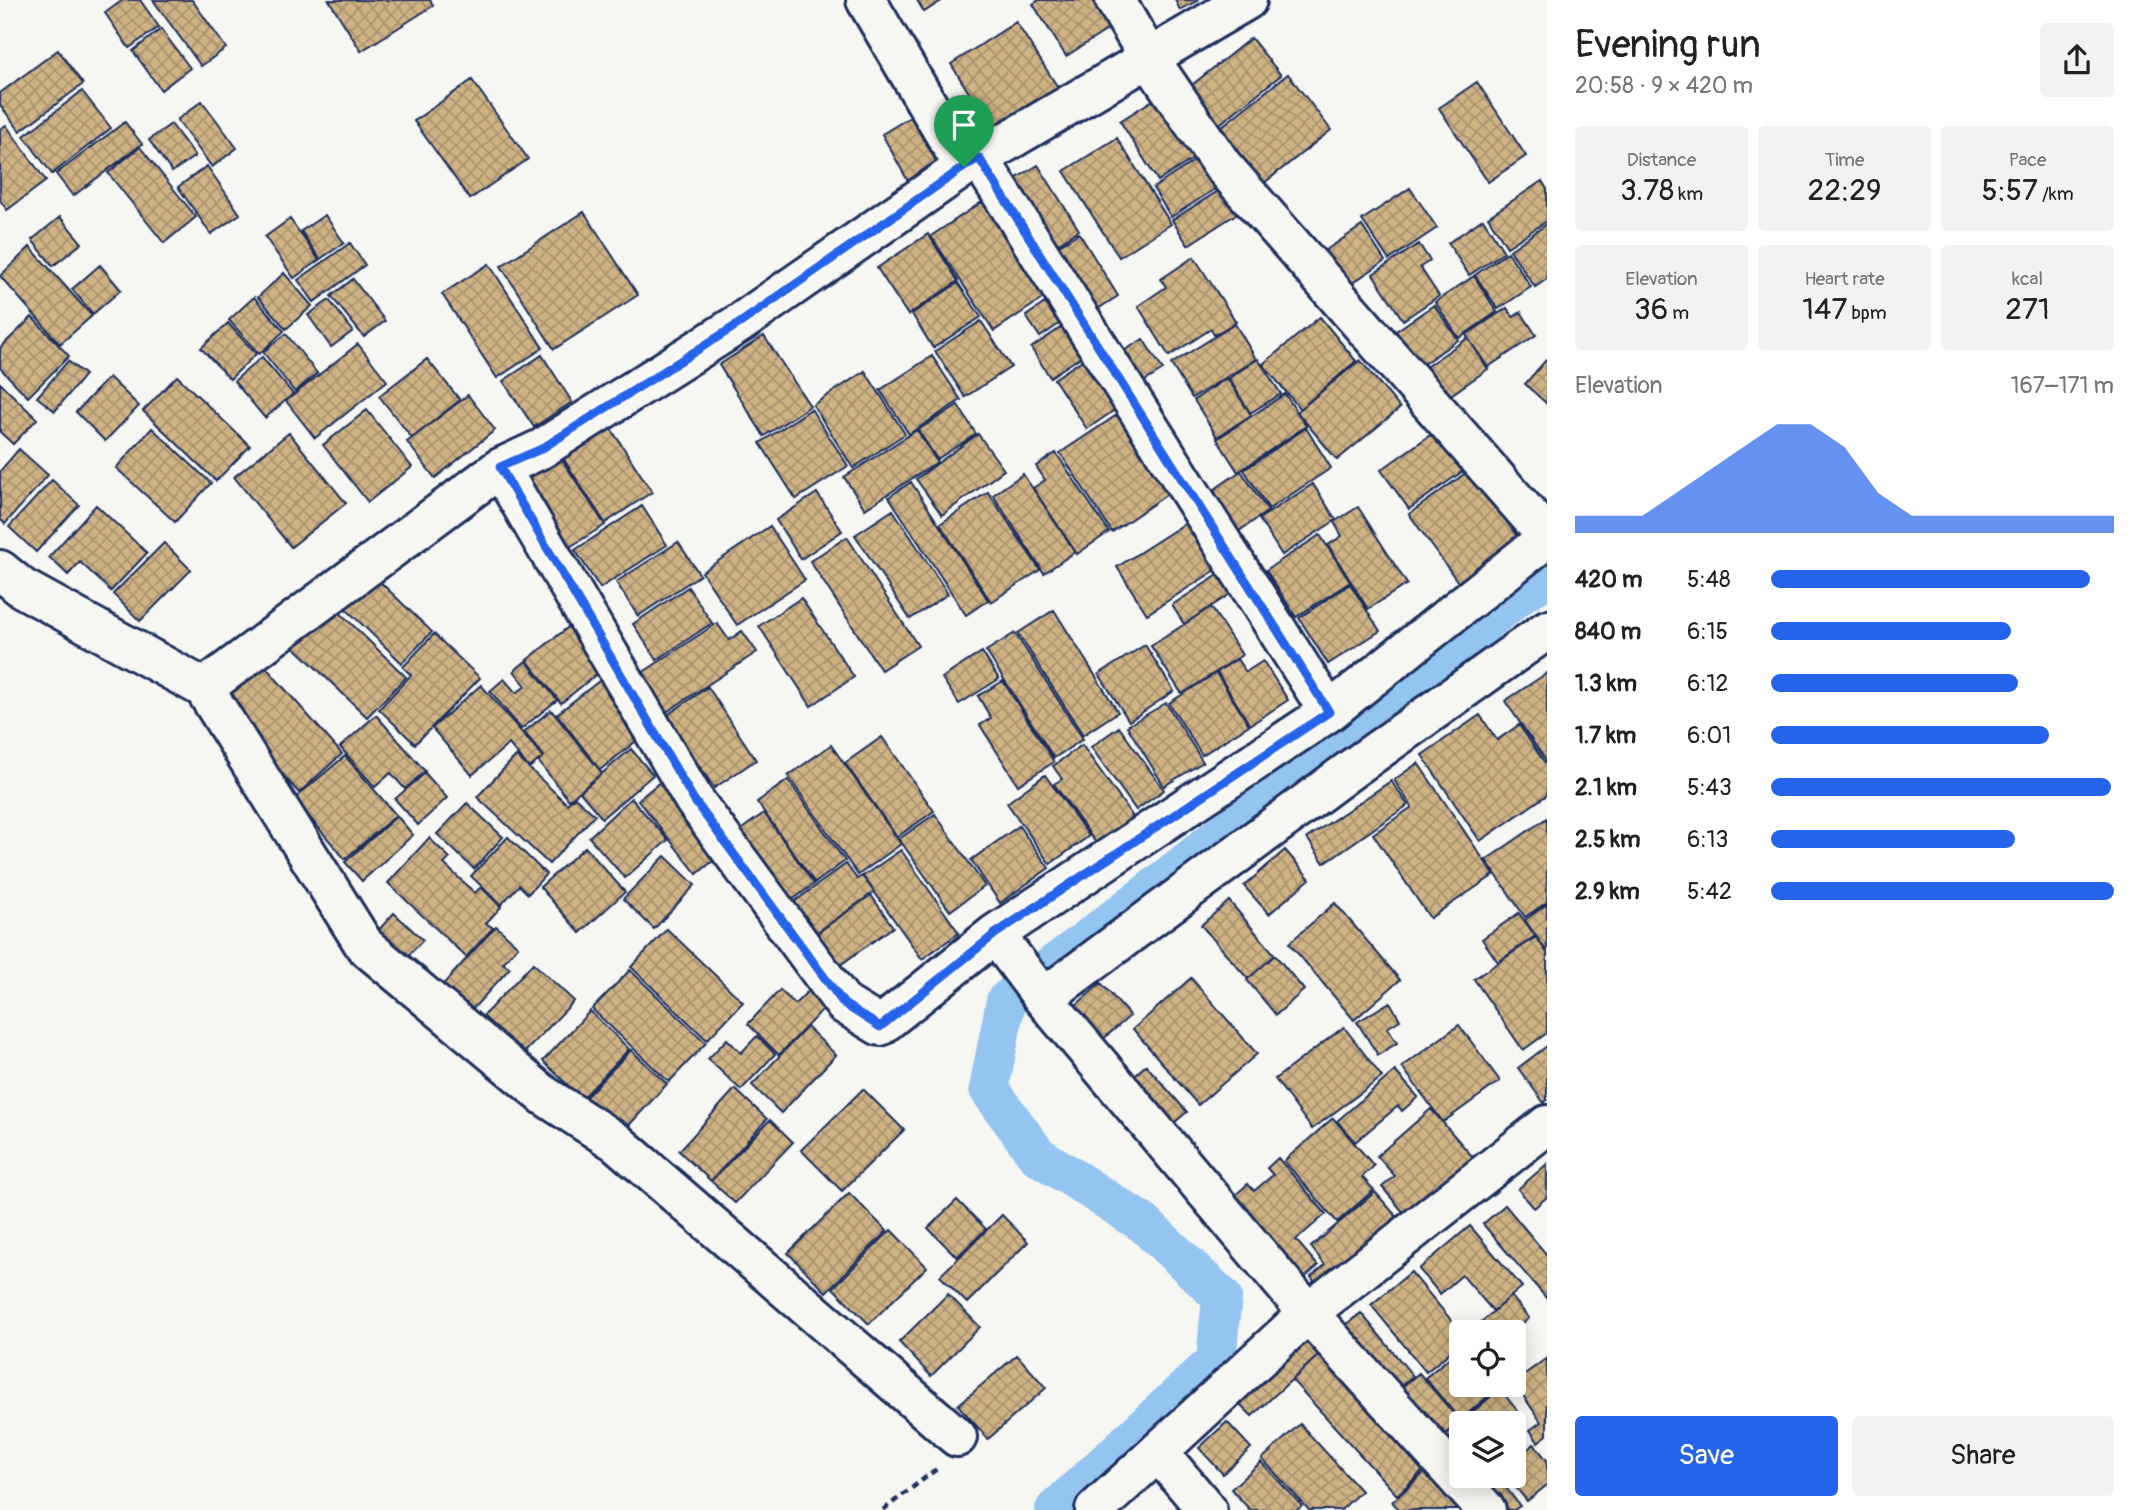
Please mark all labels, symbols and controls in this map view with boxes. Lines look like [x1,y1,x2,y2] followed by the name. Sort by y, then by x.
[1575,21,1761,69] text: Evening run
[2040,23,2114,97] button: share
[1575,71,1753,100] text: 20:58 · 9 × 420 m
[934,95,994,167] pin
[945,106,983,144] icon: arrive
[1627,148,1696,172] text: Distance
[1825,148,1864,172] text: Time
[2009,148,2046,172] text: Pace
[1620,172,1674,209] text: 3.78
[1808,172,1881,209] text: 22:29
[1981,172,2038,209] text: 5:57
[1674,182,1703,206] text: km
[2038,182,2074,206] text: /km
[1625,267,1698,291] text: Elevation
[1804,267,1885,291] text: Heart rate
[2012,267,2043,291] text: kcal
[1634,291,1668,328] text: 36
[1802,291,1847,328] text: 147
[2005,291,2050,328] text: 271
[1668,301,1689,325] text: m
[1847,301,1887,325] text: bpm
[1575,371,1663,400] text: Elevation
[2011,371,2114,400] text: 167–171 m
[1575,565,1642,594] text: 420 m
[1687,565,1731,594] text: 5:48
[1575,617,1641,646] text: 840 m
[1687,617,1728,646] text: 6:15
[1575,669,1637,698] text: 1.3 km
[1687,669,1728,698] text: 6:12
[1575,721,1636,750] text: 1.7 km
[1687,721,1731,750] text: 6:01
[1575,773,1637,802] text: 2.1 km
[1687,773,1732,802] text: 5:43
[1575,825,1640,854] text: 2.5 km
[1687,825,1728,854] text: 6:13
[1575,877,1640,906] text: 2.9 km
[1687,877,1732,906] text: 5:42
[1449,1320,1526,1488] map controls
[1449,1320,1526,1397] button: locate
[1449,1411,1526,1488] button: layers
[1575,1416,1838,1496] button: Save
[1852,1416,2114,1496] button: Share

